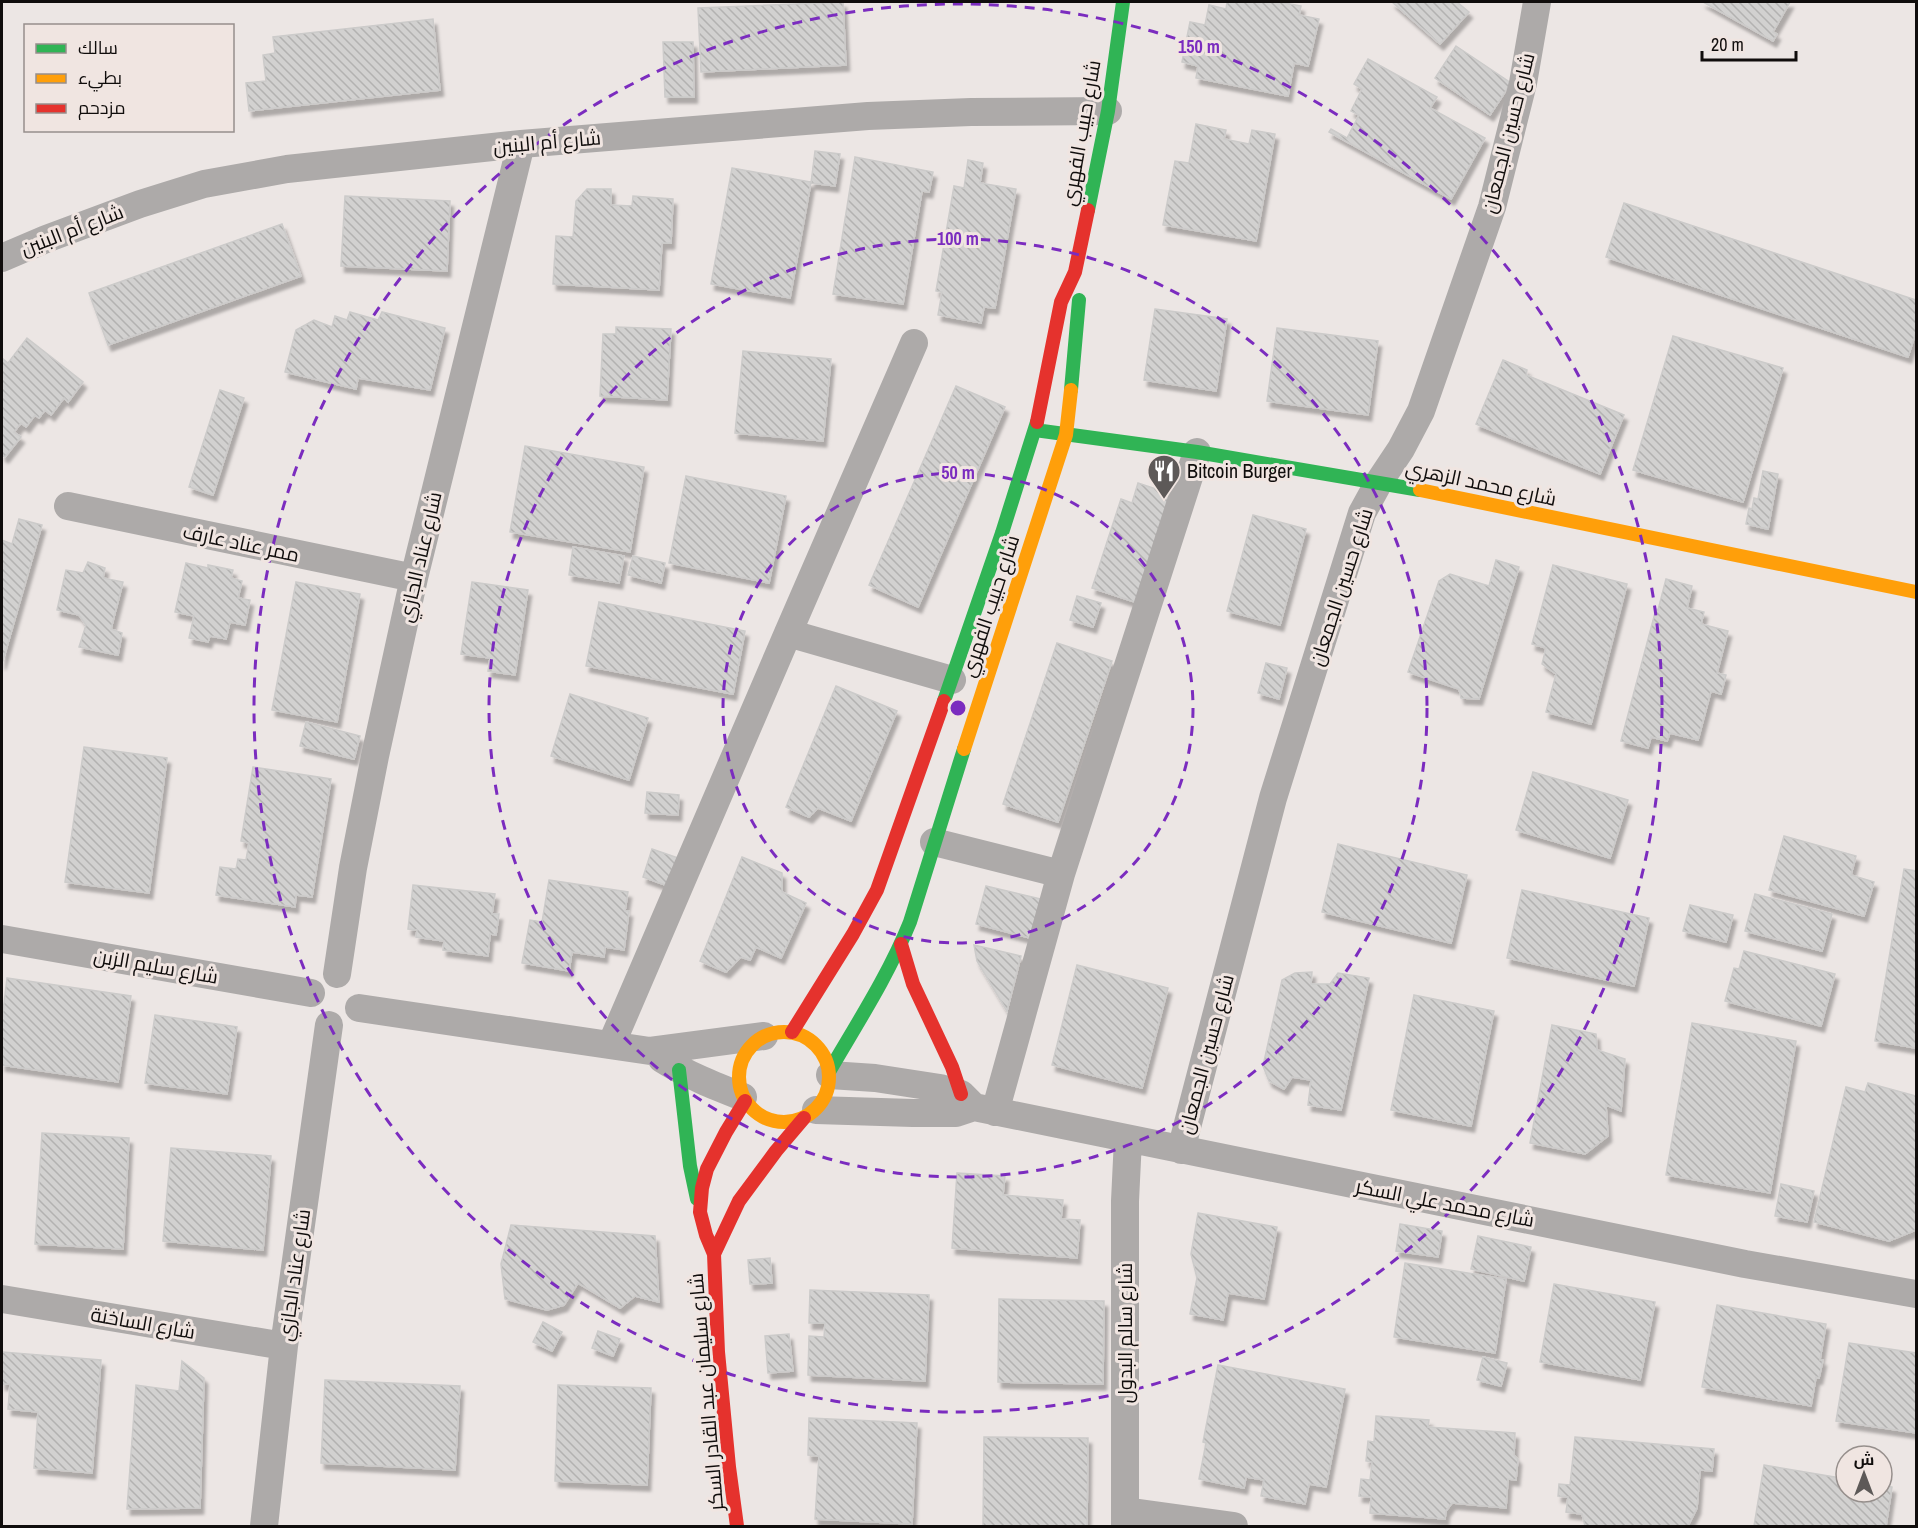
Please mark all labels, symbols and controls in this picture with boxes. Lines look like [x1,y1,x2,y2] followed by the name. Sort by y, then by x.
[24,24,234,132] legend
[1702,24,1796,62] scale bar
[1711,32,1744,57] text: 20 m
[1178,34,1220,59] text: 150 m
[78,35,118,60] text: سالك
[1475,50,1541,216] street label: شارع حسين الجمعان
[1054,58,1110,209] street label: شارع حبيب الفهري
[78,65,122,92] text: بطيء
[78,95,126,120] text: مزدحم
[492,123,602,161] street label: شارع أم البنين
[16,198,128,262] street label: شارع أم البنين
[937,226,979,251] text: 100 m
[1146,453,1182,500] restaurant icon: Bitcoin Burger
[1403,453,1559,515] street label: شارع محمد الزهري
[1187,457,1292,484] place label: Bitcoin Burger
[941,460,975,485] text: 50 m
[391,489,451,625] street label: شارع عناد الجازي
[1302,504,1380,670] street label: شارع حسين الجمعان
[180,517,302,568] street label: ممر عناد عارف
[954,531,1028,681] street label: شارع حبيب الفهري
[948,698,968,718] centre of rings
[92,941,220,991] street label: شارع سليم الزبن
[1171,971,1241,1137] street label: شارع حسين الجمعان
[1352,1172,1537,1236] street label: شارع محمد علي السكر
[271,1207,319,1343] street label: شارع عناد الجازي
[1111,1263,1139,1403] street label: شارع سالم البدول
[682,1272,730,1513] street label: شارع سليمان عبد القادر السكر
[88,1300,198,1346] street label: شارع الساخنة
[1834,1444,1894,1504] north arrow
[1854,1448,1874,1470] text: ش

